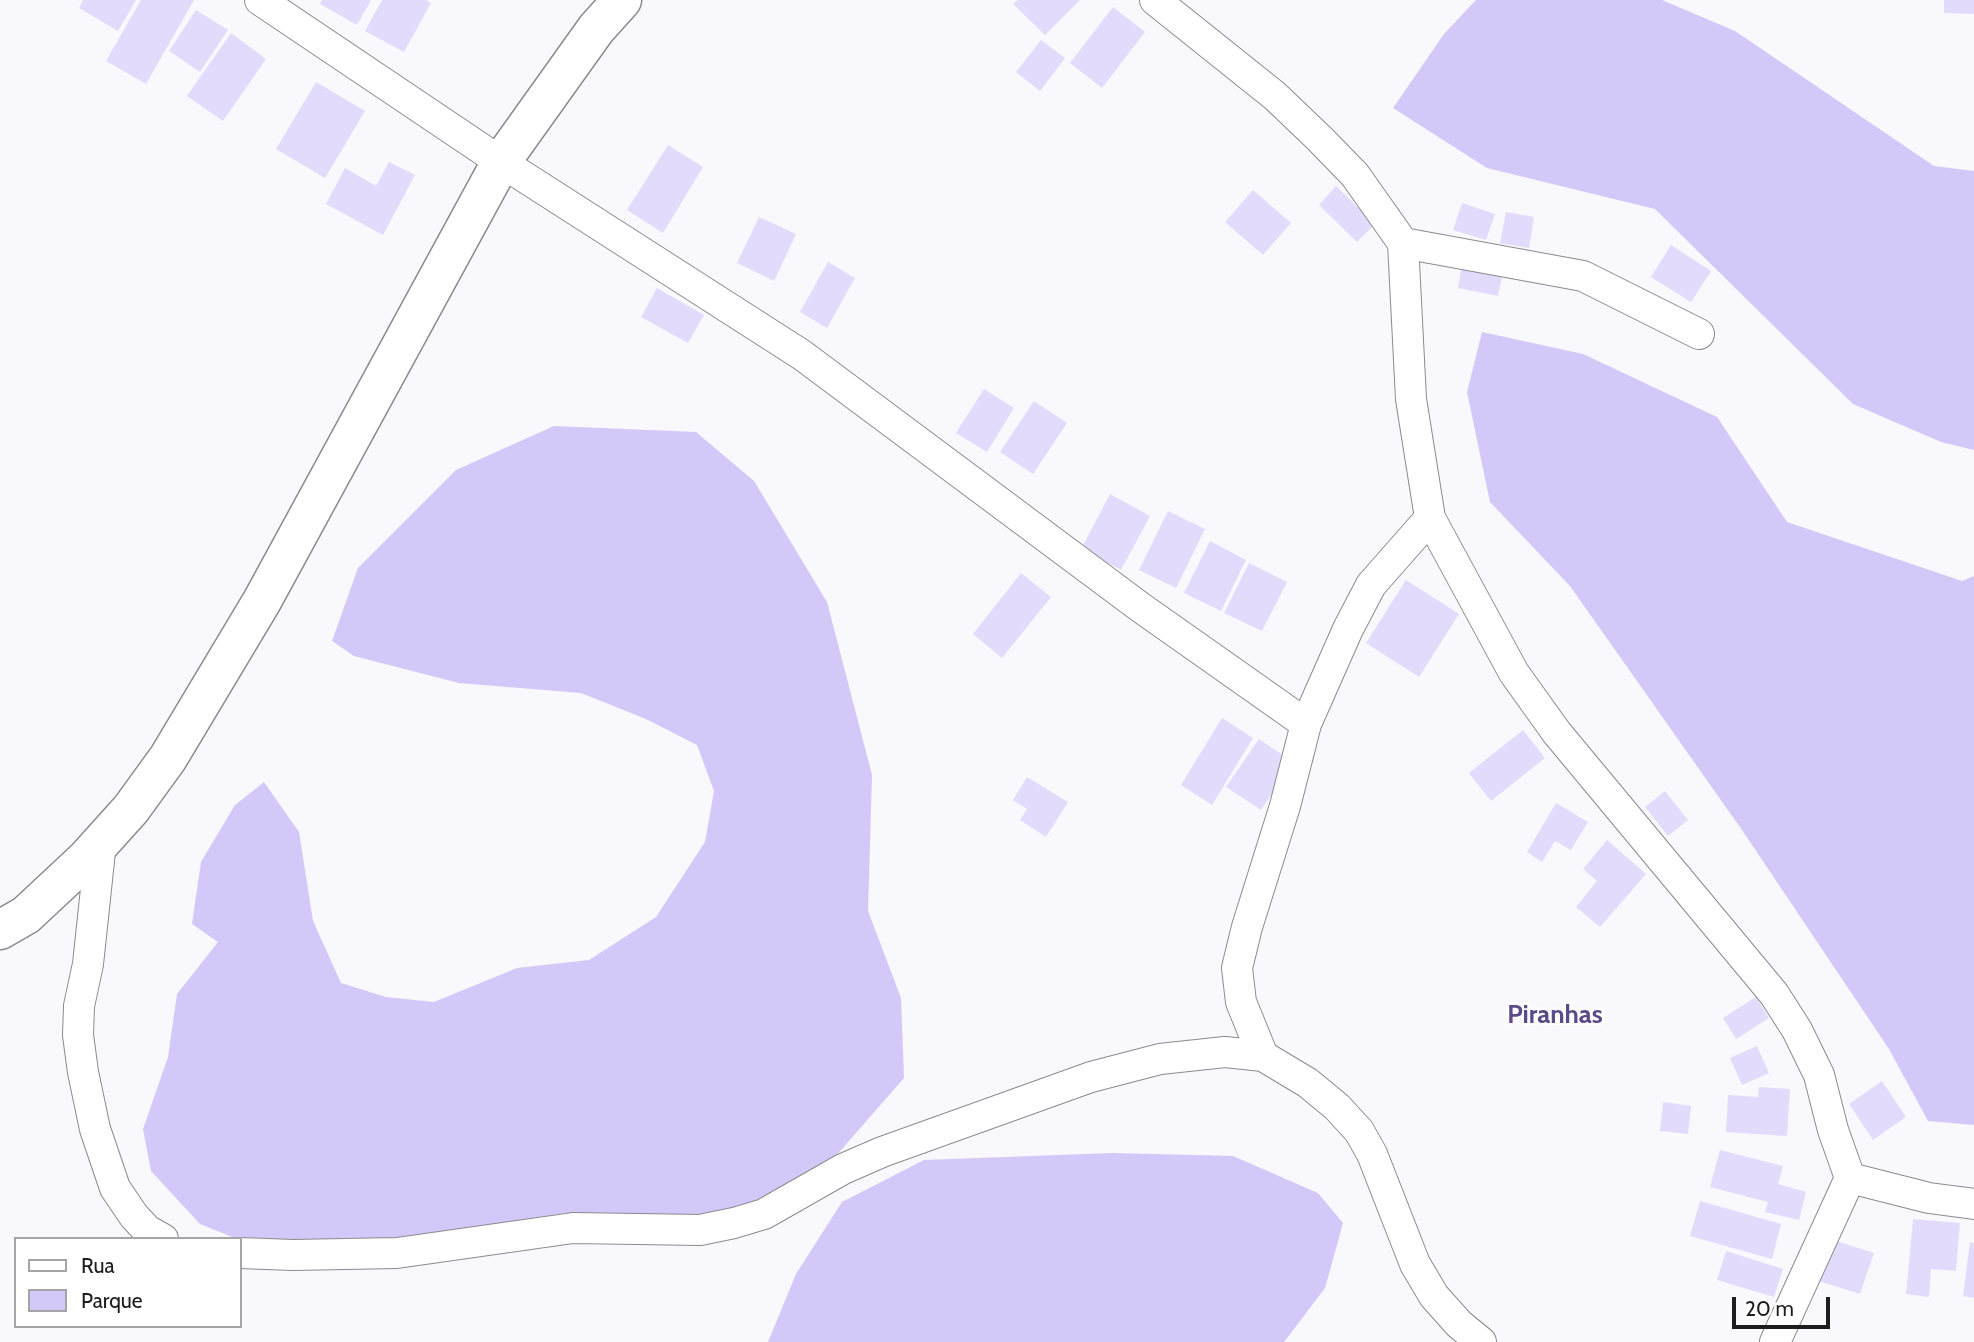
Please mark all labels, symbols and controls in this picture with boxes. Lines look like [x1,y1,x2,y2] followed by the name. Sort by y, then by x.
[1507,999,1603,1031] district label: Piranhas
[14,1237,242,1328] legend
[81,1253,115,1278] text: Rua
[1736,1282,1834,1326] scale bar
[81,1288,143,1313] text: Parque
[1745,1296,1794,1321] text: 20 m

